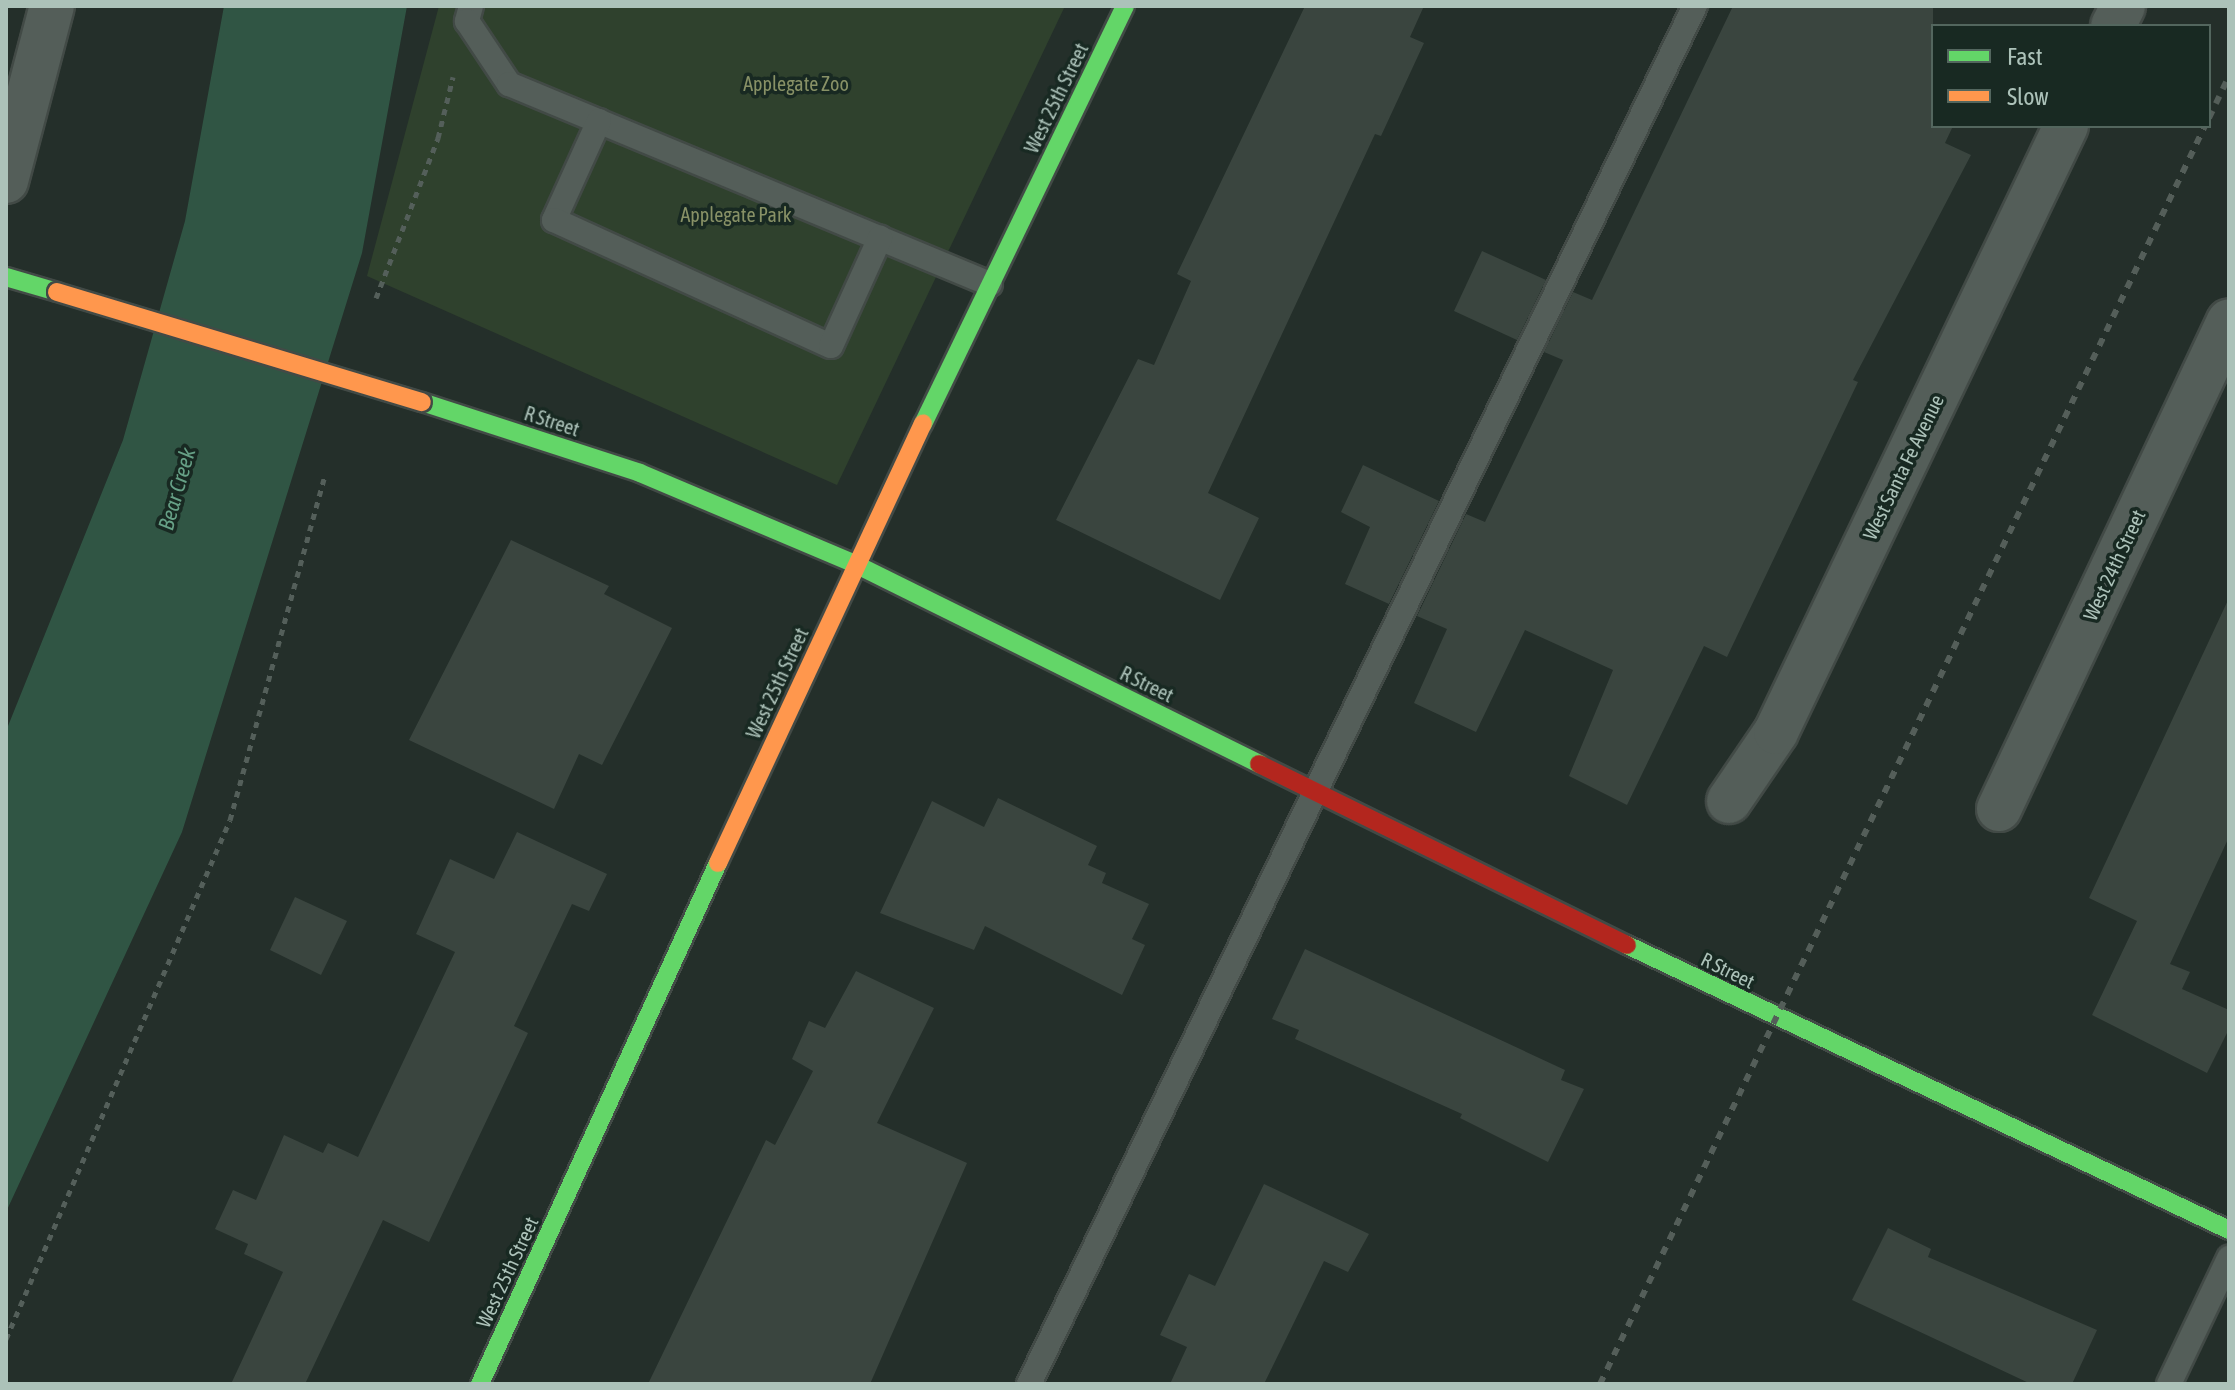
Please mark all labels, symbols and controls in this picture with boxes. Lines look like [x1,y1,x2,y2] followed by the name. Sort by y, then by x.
[1931,24,2211,128] legend
[1019,39,1093,157] street label: West 25th Street
[2007,43,2043,70] text: Fast
[743,71,849,95] park label: Applegate Zoo
[2007,83,2049,110] text: Slow
[680,202,792,226] park label: Applegate Park
[1857,390,1949,544] street label: West Santa Fe Avenue
[521,401,583,441] street label: R Street
[153,445,201,533] water label: Bear Creek
[2078,506,2150,624] street label: West 24th Street
[741,624,813,742] street label: West 25th Street
[1116,661,1178,707] street label: R Street
[1697,947,1759,993] street label: R Street
[471,1213,543,1331] street label: West 25th Street

